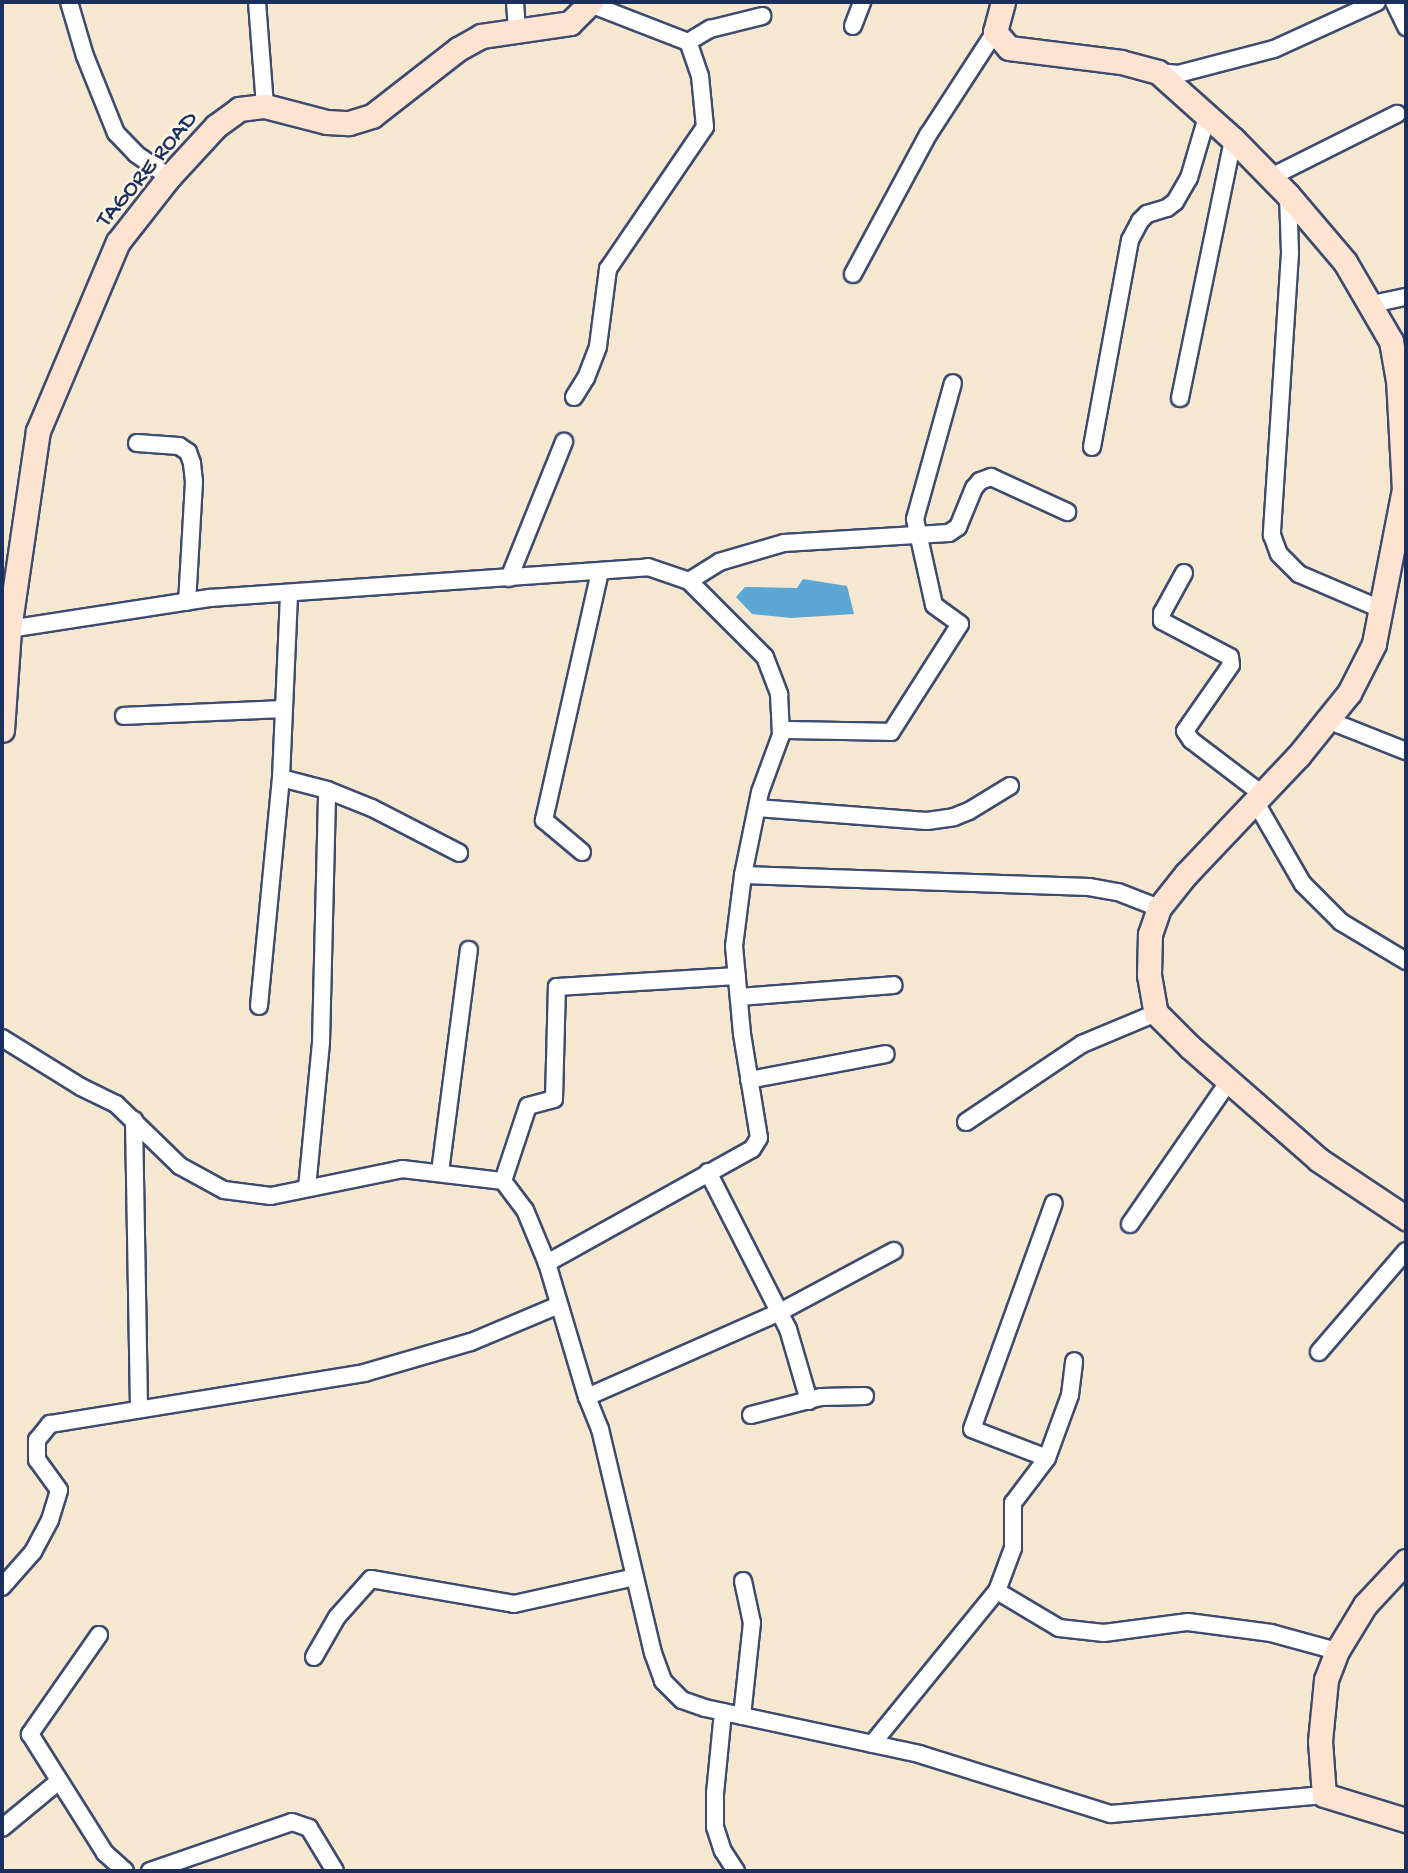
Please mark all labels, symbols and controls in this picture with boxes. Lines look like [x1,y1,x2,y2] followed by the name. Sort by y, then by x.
[91,106,205,234] street label: TAGORE ROAD

